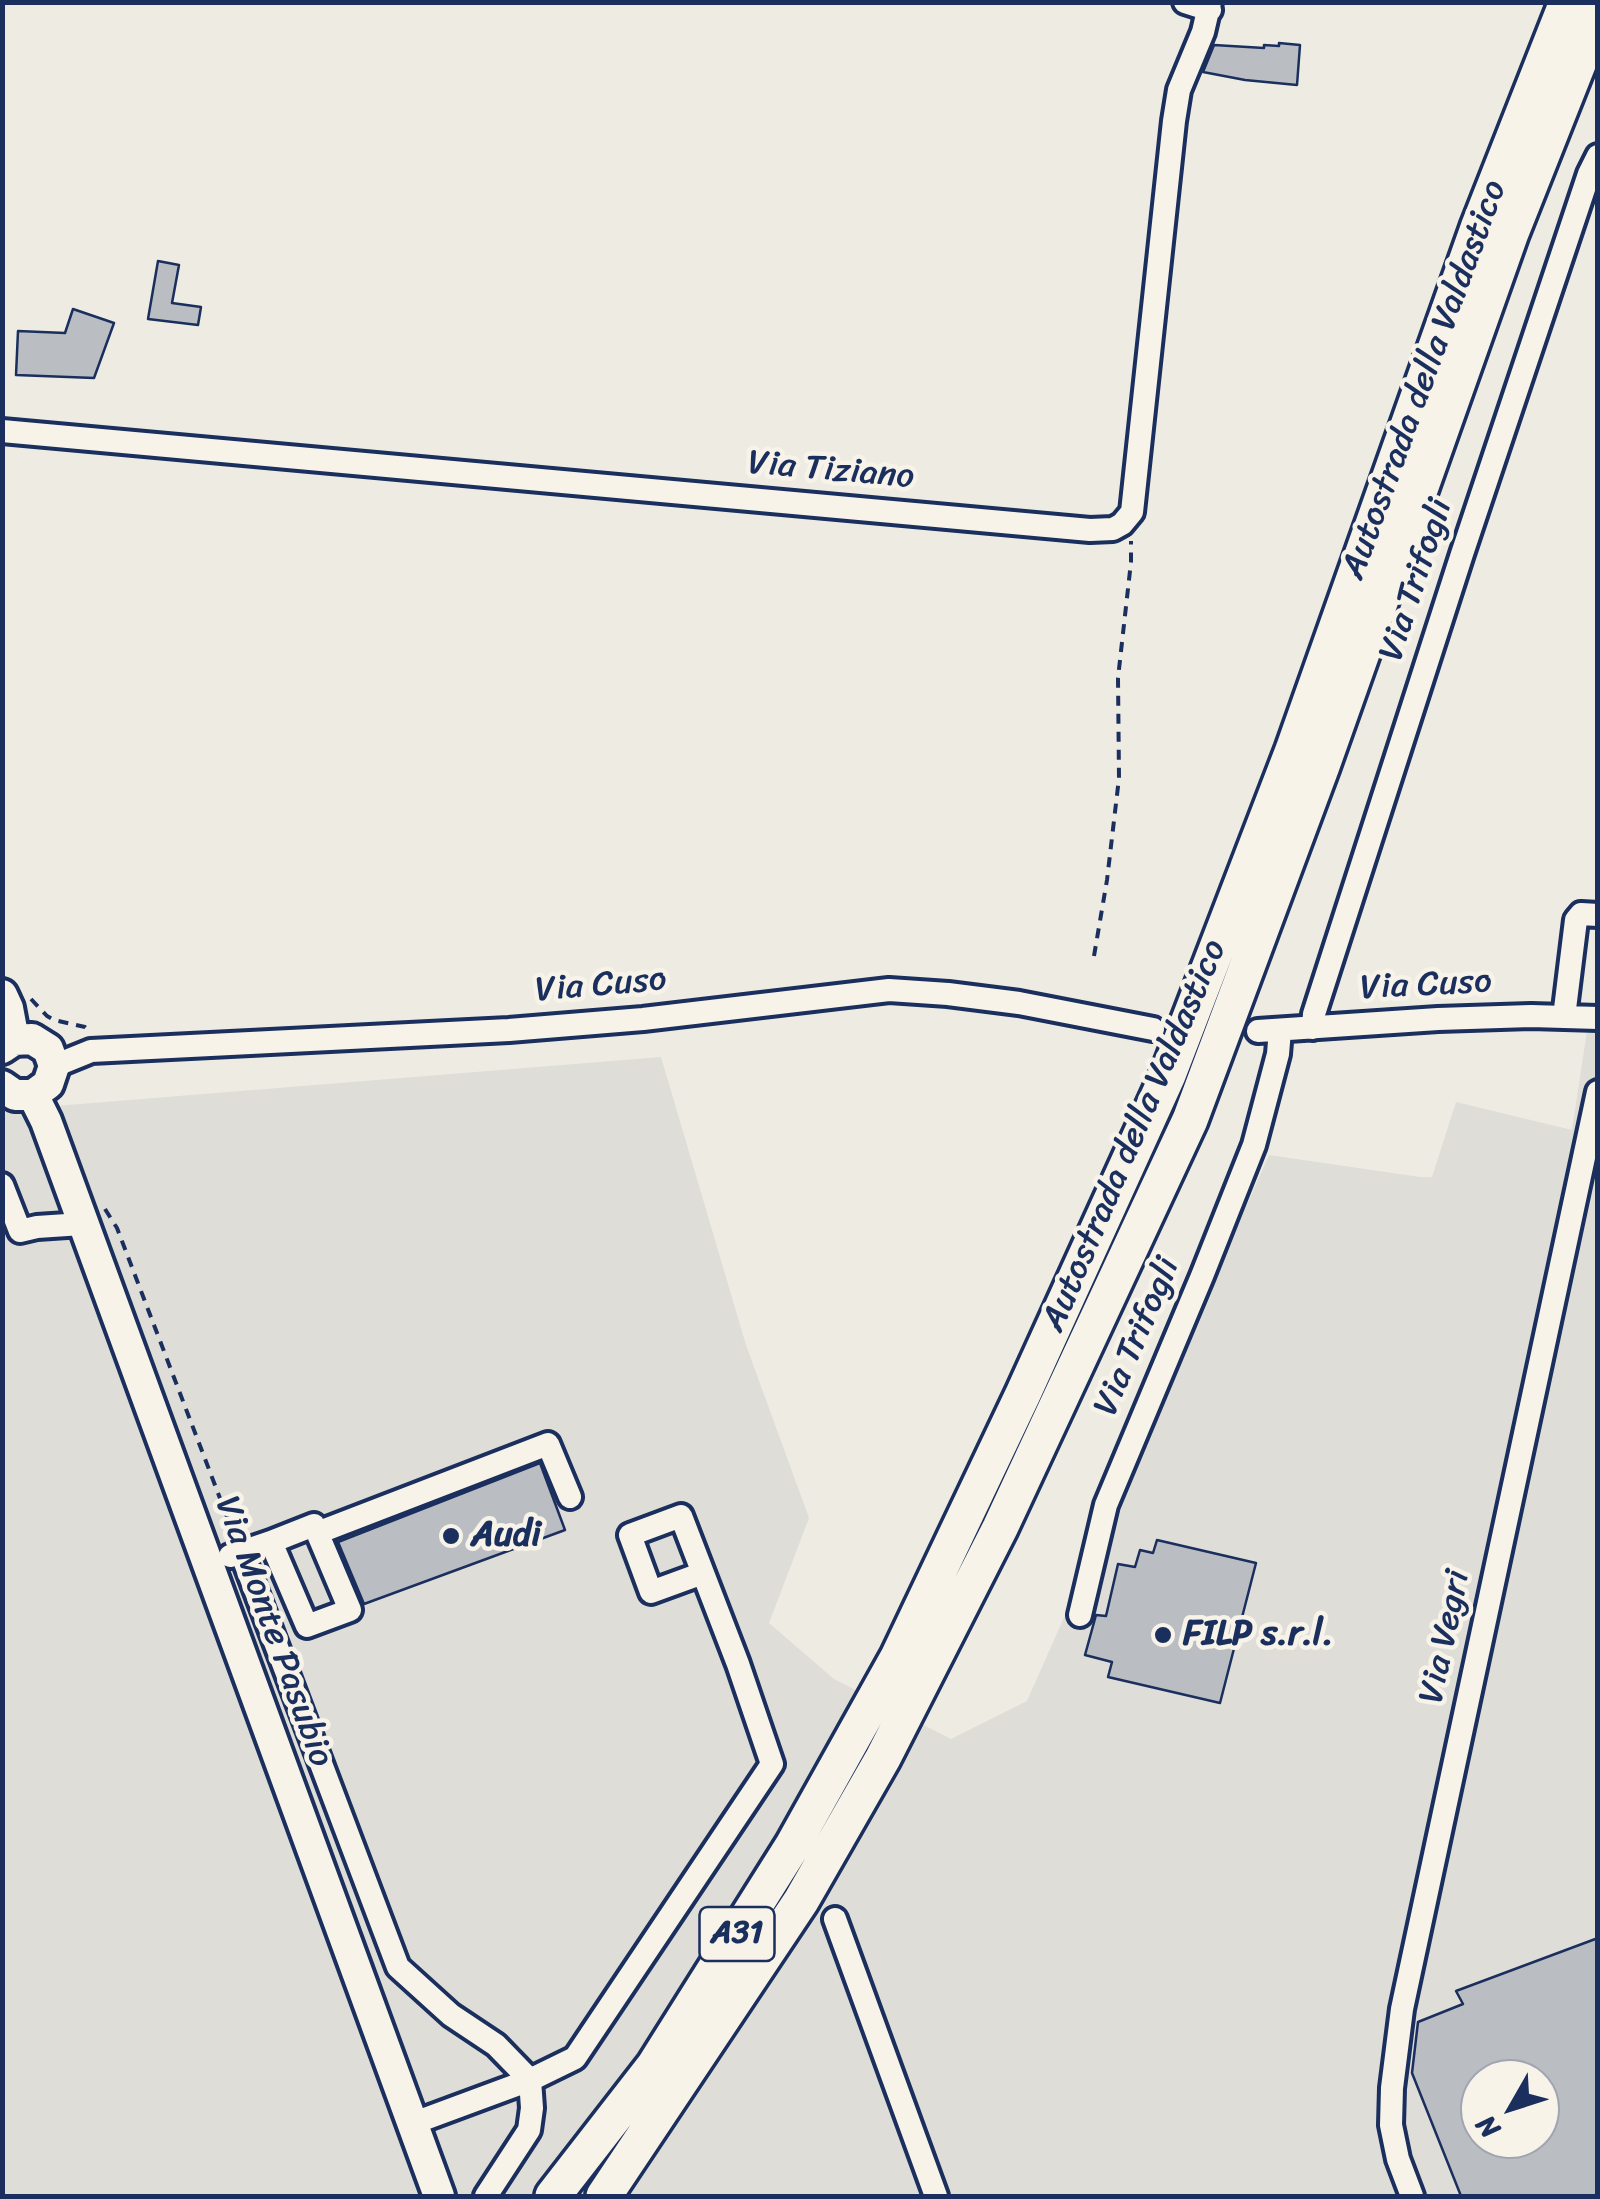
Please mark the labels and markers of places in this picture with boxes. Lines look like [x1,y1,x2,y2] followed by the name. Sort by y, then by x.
[471,1515,541,1557] place label: Audi
[440,1525,462,1547] marker: Audi
[1183,1614,1333,1656] place label: FILP s.r.l.
[1152,1624,1174,1646] marker: FILP s.r.l.

